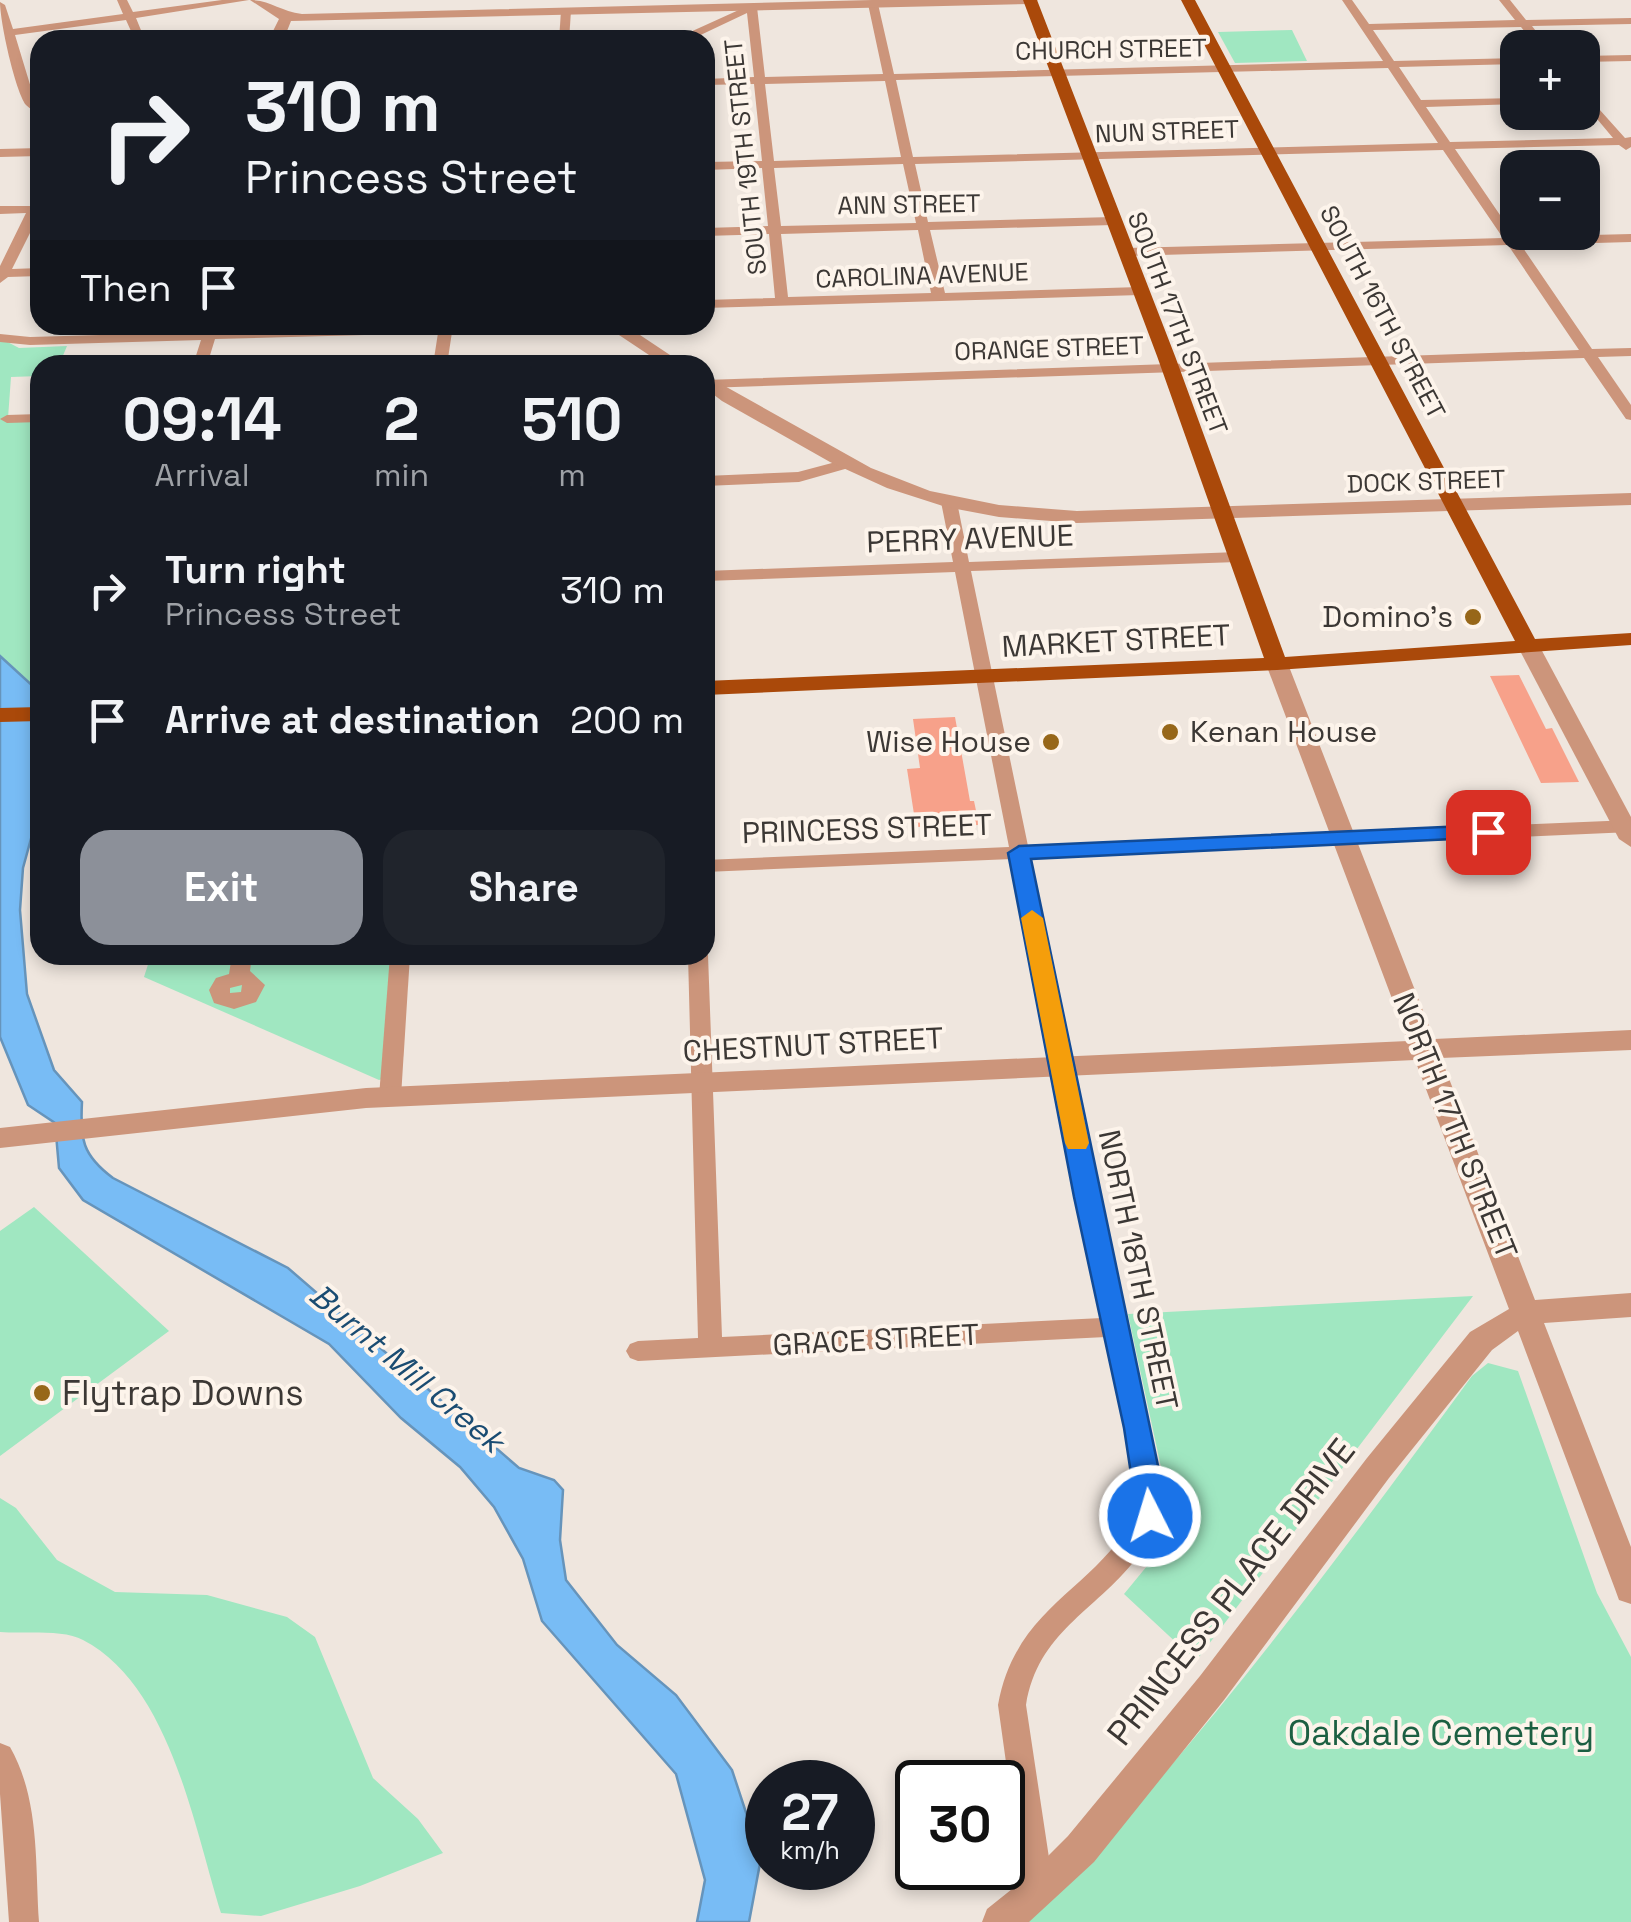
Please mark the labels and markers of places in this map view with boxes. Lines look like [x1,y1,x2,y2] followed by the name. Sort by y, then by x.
[1322,597,1453,636] place label: Domino's
[1462,606,1484,628] marker: Domino's
[1190,712,1377,751] place label: Kenan House
[1159,721,1181,743] marker: Kenan House
[866,722,1031,761] place label: Wise House
[1040,731,1062,753] marker: Wise House
[1446,790,1531,875] pin
[62,1371,304,1415] place label: Flytrap Downs
[31,1382,53,1404] marker: Flytrap Downs

